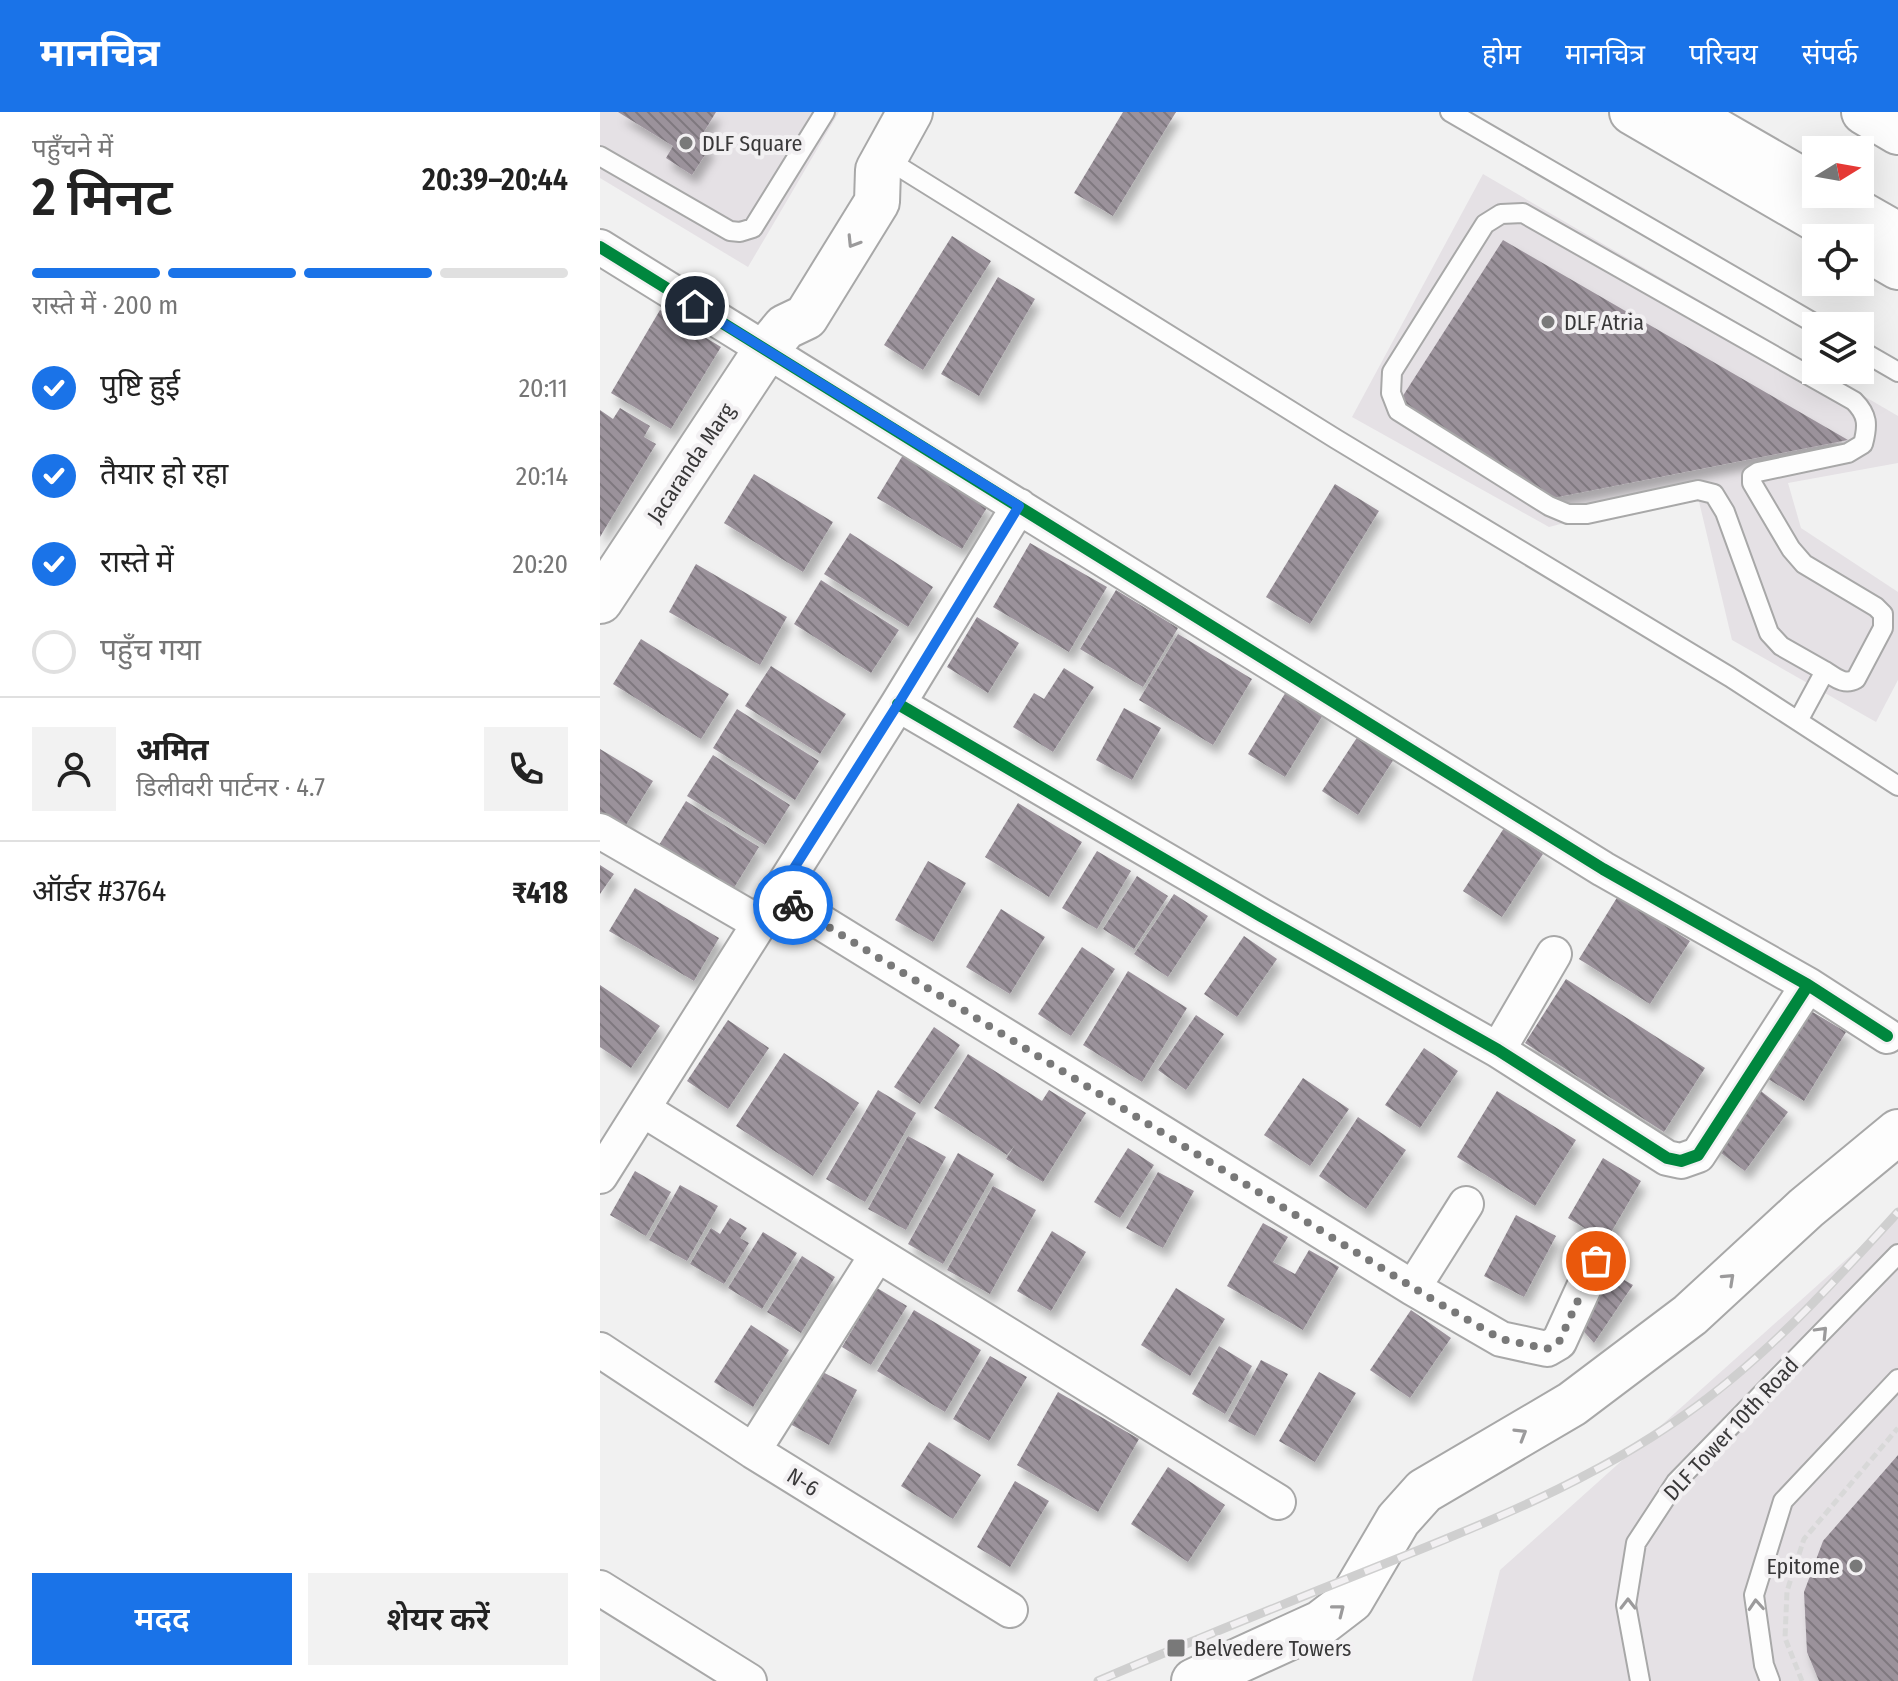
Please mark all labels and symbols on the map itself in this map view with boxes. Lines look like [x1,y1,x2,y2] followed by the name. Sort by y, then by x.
[702,130,802,157] place label: DLF Square
[677,134,695,152] marker: DLF Square
[1802,136,1874,208] north arrow
[847,233,862,247] one-way arrow
[661,272,729,340] pin
[1564,309,1644,336] place label: DLF Atria
[1539,313,1557,331] marker: DLF Atria
[641,398,741,528] street label: Jacaranda Marg
[753,865,833,945] courier
[1562,1227,1630,1295] pin
[1720,1273,1734,1288] one-way arrow
[1812,1327,1827,1341] one-way arrow
[1658,1352,1804,1506] street label: DLF Tower 10th Road
[1512,1428,1527,1444] one-way arrow
[782,1462,824,1502] street label: N-6
[1766,1553,1840,1580] place label: Epitome
[1847,1557,1865,1575] marker: Epitome
[1619,1597,1637,1610] one-way arrow
[1748,1598,1765,1611] one-way arrow
[1330,1605,1345,1619] one-way arrow
[1194,1635,1351,1662] place label: Belvedere Towers
[1165,1637,1187,1659] marker: Belvedere Towers

